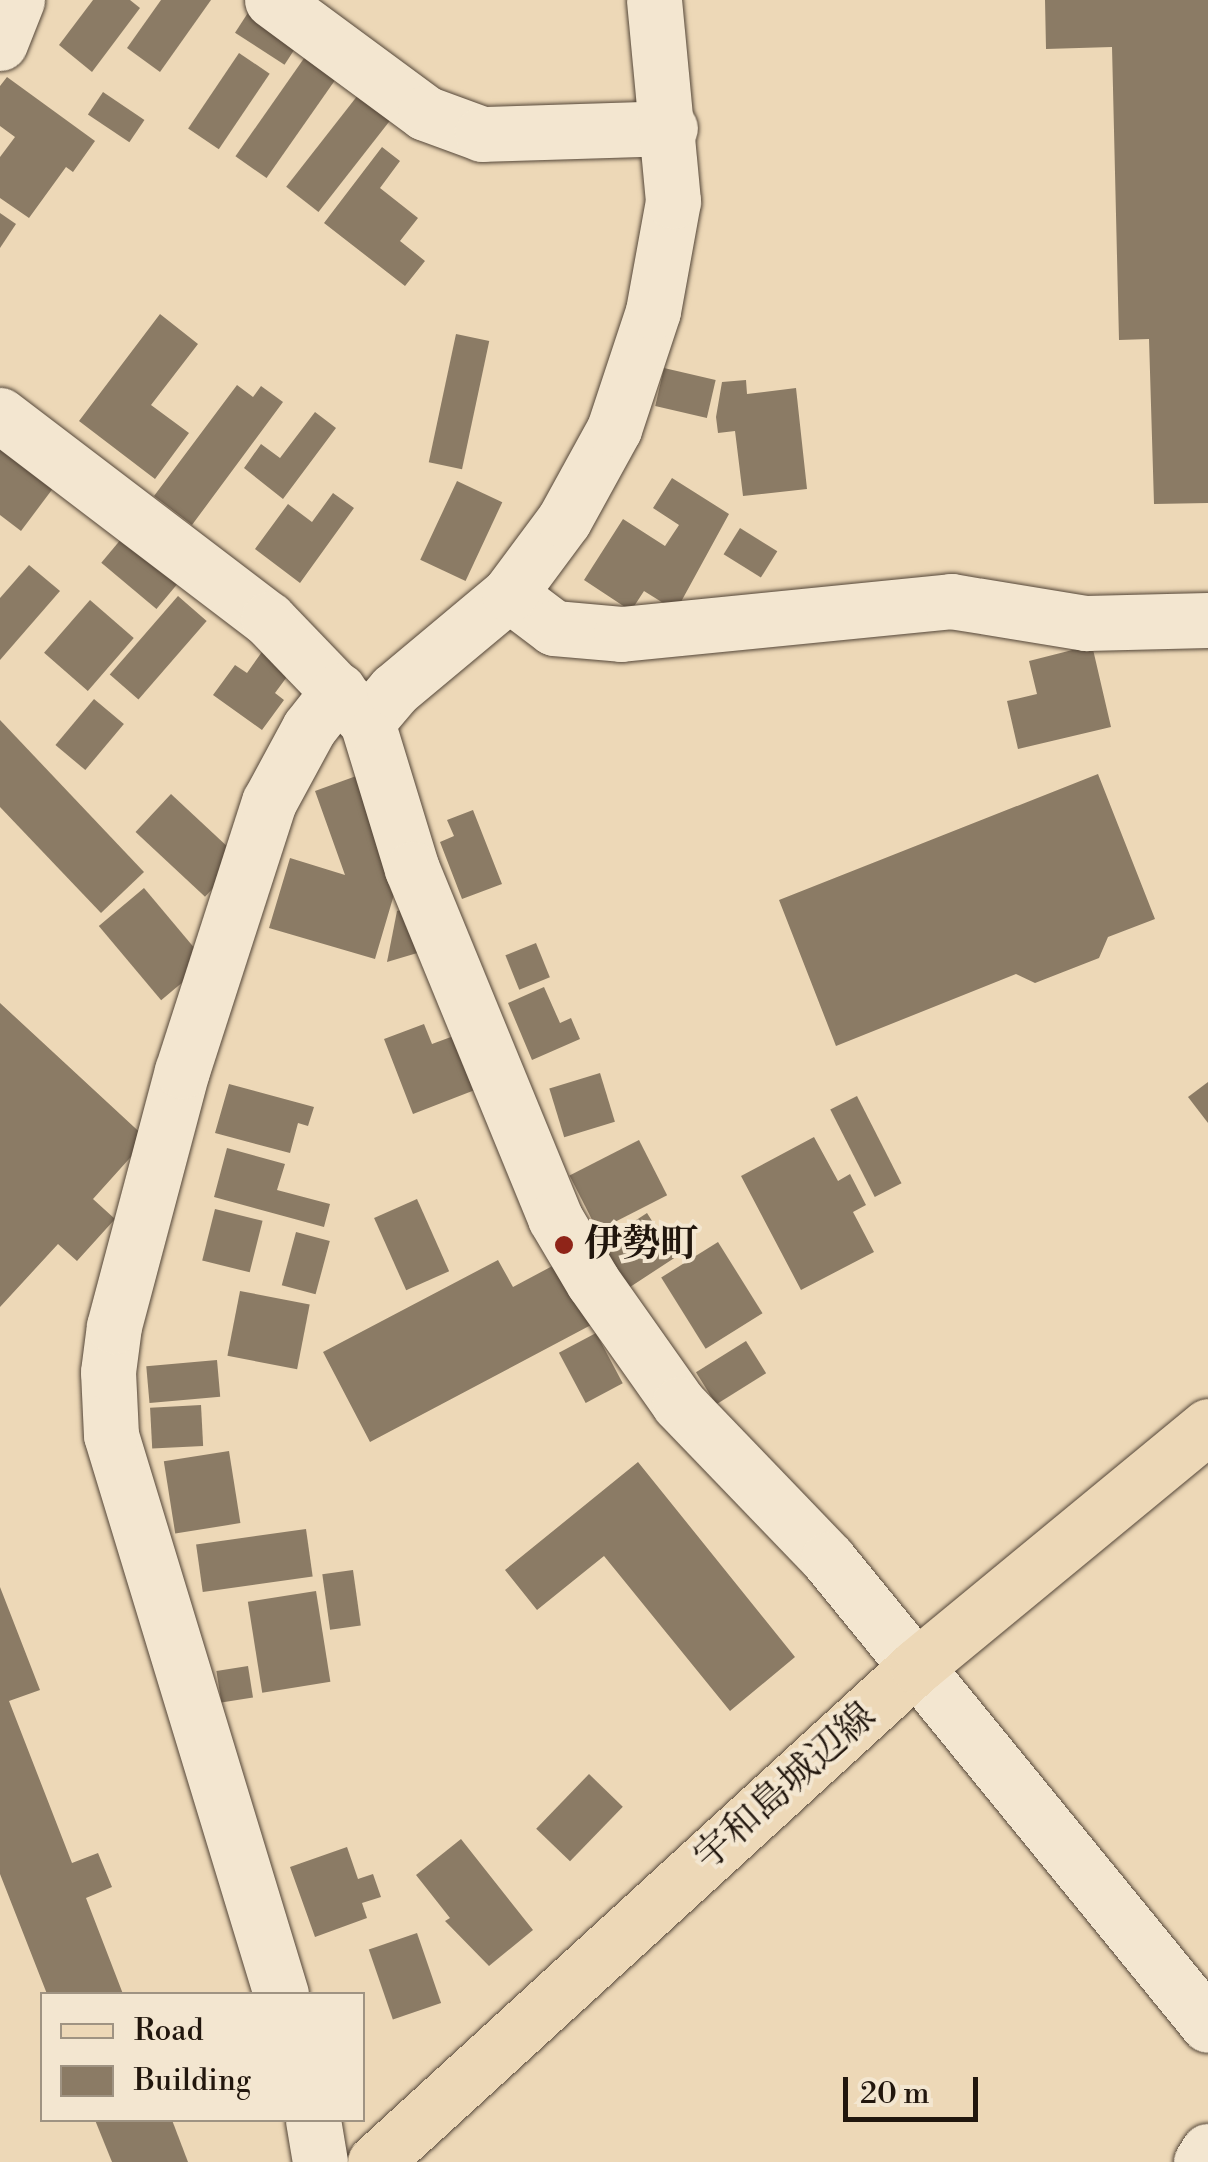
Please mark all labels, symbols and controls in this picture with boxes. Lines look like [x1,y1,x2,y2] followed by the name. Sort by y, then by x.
[584,1222,698,1268] place label: 伊勢町
[553,1234,575,1256] marker: 伊勢町
[685,1694,885,1880] street label: 宇和島城辺線
[40,1992,365,2122] legend
[134,2012,204,2050] text: Road
[848,2057,983,2119] scale bar
[134,2062,251,2100] text: Building
[860,2075,929,2113] text: 20 m

